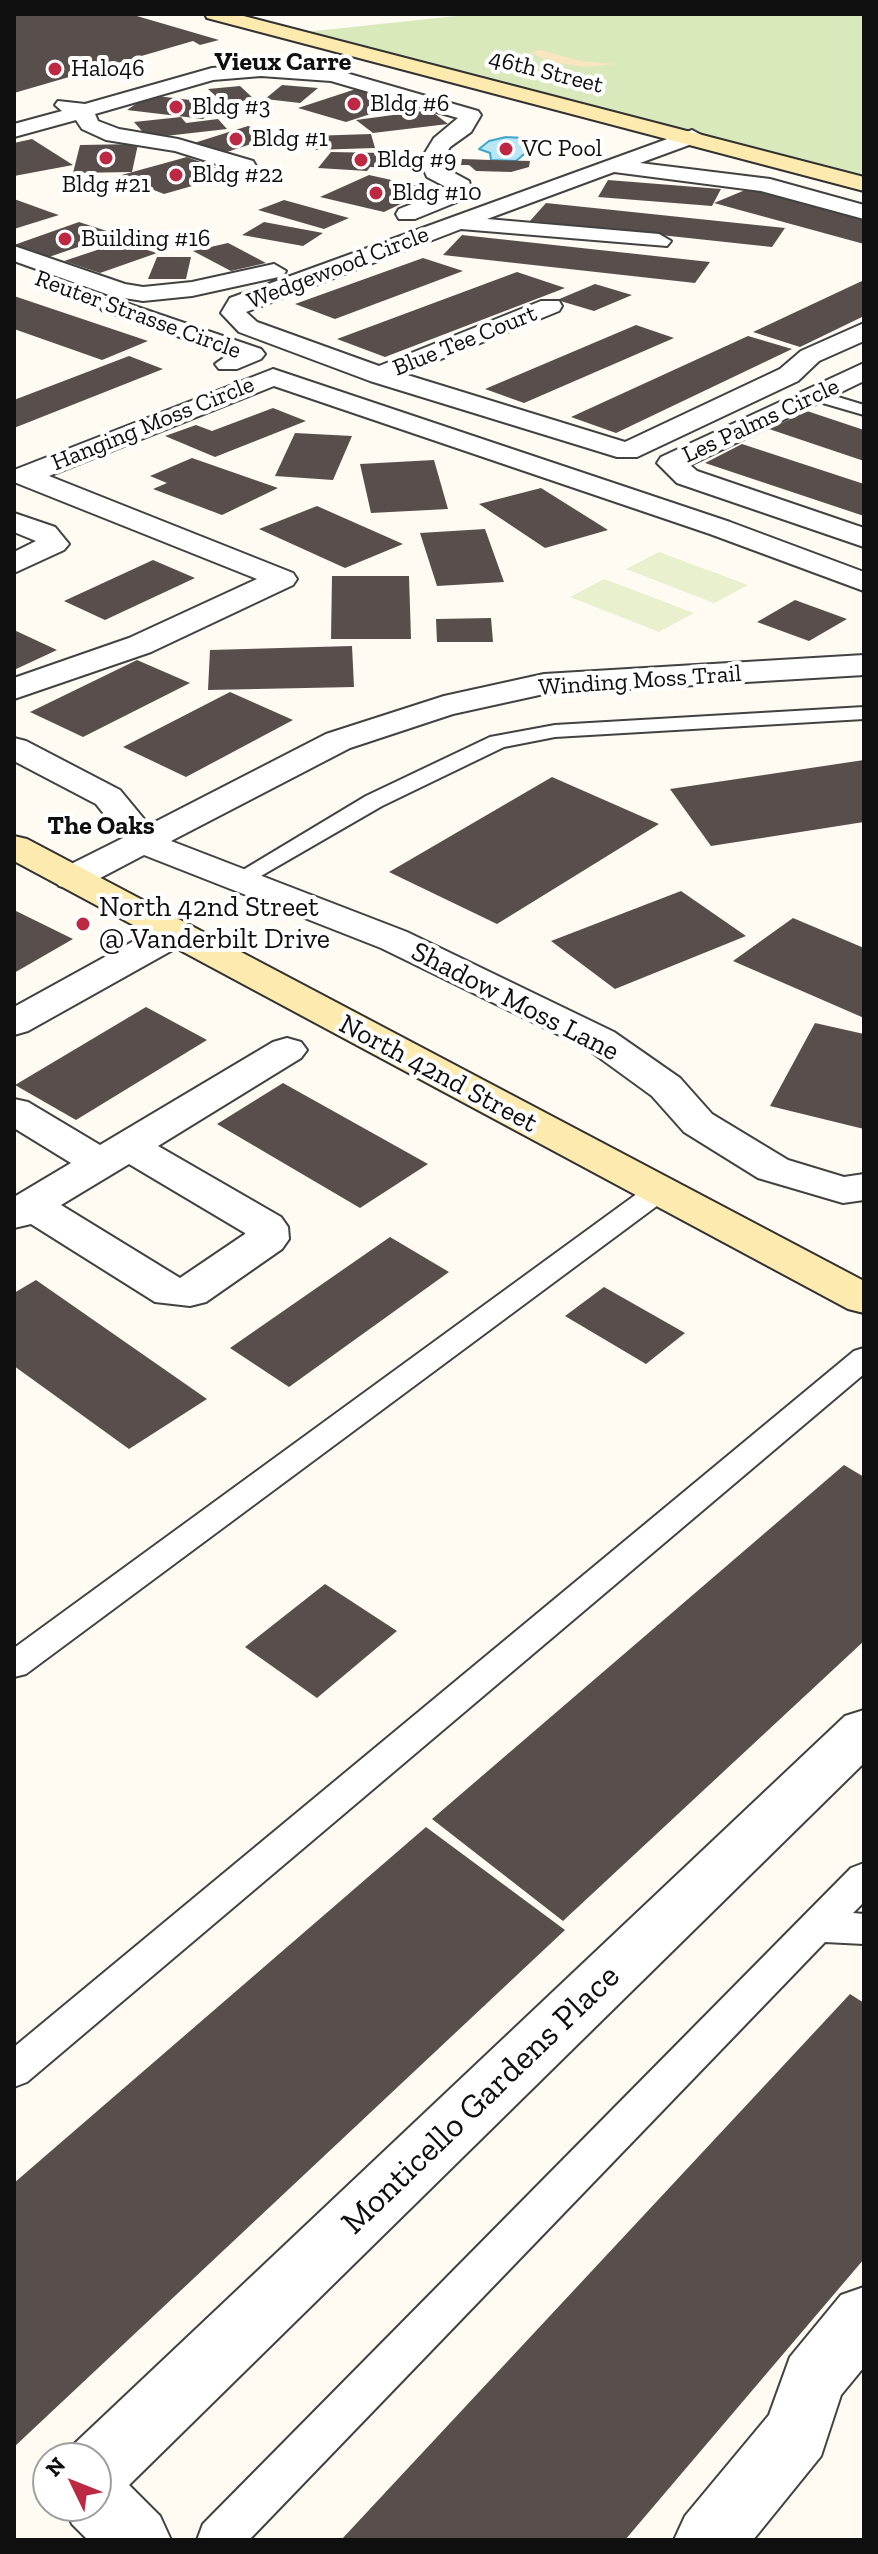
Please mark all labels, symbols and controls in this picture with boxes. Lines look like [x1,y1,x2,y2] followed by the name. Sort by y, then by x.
[486,44,606,100] street label: 46th Street
[215,47,351,79] district label: Vieux Carre
[71,55,145,83] place label: Halo46
[46,60,64,78] marker: Halo46
[370,90,449,118] place label: Bldg #6
[192,93,270,121] place label: Bldg #3
[345,95,363,113] marker: Bldg #6
[167,98,185,116] marker: Bldg #3
[252,125,328,153] place label: Bldg #1
[227,130,245,148] marker: Bldg #1
[522,135,602,163] place label: VC Pool
[497,140,515,158] marker: VC Pool
[377,146,456,174] place label: Bldg #9
[97,149,115,167] marker: Bldg #21
[352,151,370,169] marker: Bldg #9
[192,161,283,189] place label: Bldg #22
[167,166,185,184] marker: Bldg #22
[62,171,150,199] place label: Bldg #21
[392,179,482,207] place label: Bldg #10
[367,184,385,202] marker: Bldg #10
[243,220,433,316] street label: Wedgewood Circle
[81,225,210,253] place label: Building #16
[56,230,74,248] marker: Building #16
[31,264,245,366] street label: Reuter Strasse Circle
[389,299,541,383] street label: Blue Tee Court
[48,370,258,478] street label: Hanging Moss Circle
[678,372,844,470] street label: Les Palms Circle
[538,660,742,702] street label: Winding Moss Trail
[47,811,155,843] district label: The Oaks
[99,891,330,957] place label: North 42nd Street @ Vanderbilt Drive
[74,915,92,933] marker: North 42nd Street @ Vanderbilt Drive
[405,935,625,1069] street label: Shadow Moss Lane
[333,1008,543,1140] street label: North 42nd Street
[333,1957,629,2243] street label: Monticello Gardens Place
[32,2442,112,2522] north arrow
[40,2451,71,2482] text: N

